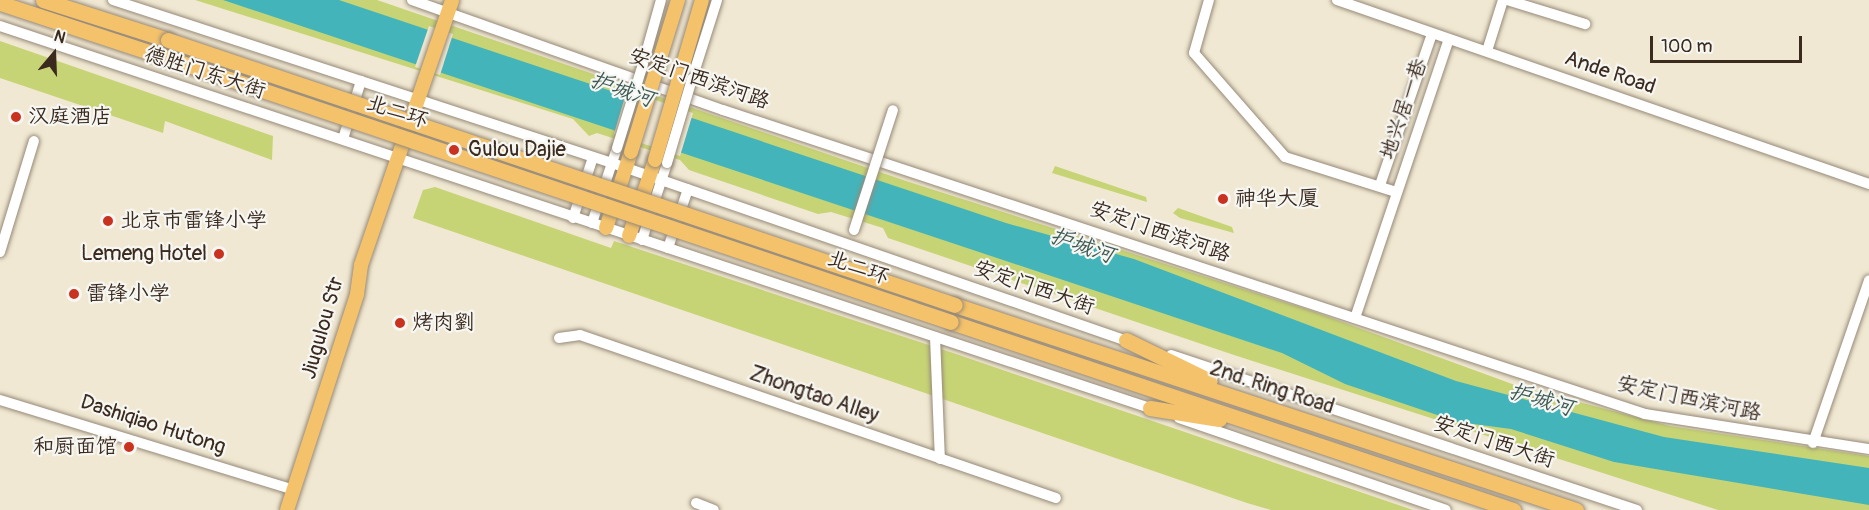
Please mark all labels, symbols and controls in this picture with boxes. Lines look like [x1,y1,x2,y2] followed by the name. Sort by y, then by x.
[24,24,84,84] north arrow
[1653,24,1804,62] scale bar
[51,26,68,48] text: N
[1661,35,1713,58] text: 100 m
[141,42,269,104] street label: 德胜门东大街
[625,43,773,115] street label: 安定门西滨河路
[1561,46,1659,100] street label: Ande Road
[1375,55,1433,163] street label: 地兴居一巷
[587,67,657,113] water label: 护城河
[363,90,431,134] street label: 北二环
[28,104,112,130] place label: 汉庭酒店
[9,110,23,124] marker: 汉庭酒店
[468,137,566,163] place label: Gulou Dajie
[445,141,463,159] marker: Gulou Dajie
[1235,186,1319,212] place label: 神华大厦
[1216,192,1230,206] marker: 神华大厦
[1086,196,1234,268] street label: 安定门西滨河路
[120,208,267,234] place label: 北京市雷锋小学
[101,214,115,228] marker: 北京市雷锋小学
[1047,223,1117,269] water label: 护城河
[81,241,207,267] place label: Lemeng Hotel
[824,246,892,290] street label: 北二环
[212,247,226,261] marker: Lemeng Hotel
[970,256,1098,320] street label: 安定门西大街
[296,274,350,382] street label: Jiugulou Str
[86,281,170,307] place label: 雷锋小学
[67,287,81,301] marker: 雷锋小学
[412,310,475,336] place label: 烤肉劉
[393,316,407,330] marker: 烤肉劉
[1207,356,1337,420] street label: 2nd. Ring Road
[746,361,882,429] street label: Zhongtao Alley
[1614,371,1764,427] street label: 安定门西滨河路
[1506,378,1576,422] water label: 护城河
[77,390,229,460] street label: Dashiqiao Hutong
[1430,411,1558,473] street label: 安定门西大街
[33,434,117,460] place label: 和厨面馆
[122,440,136,454] marker: 和厨面馆

